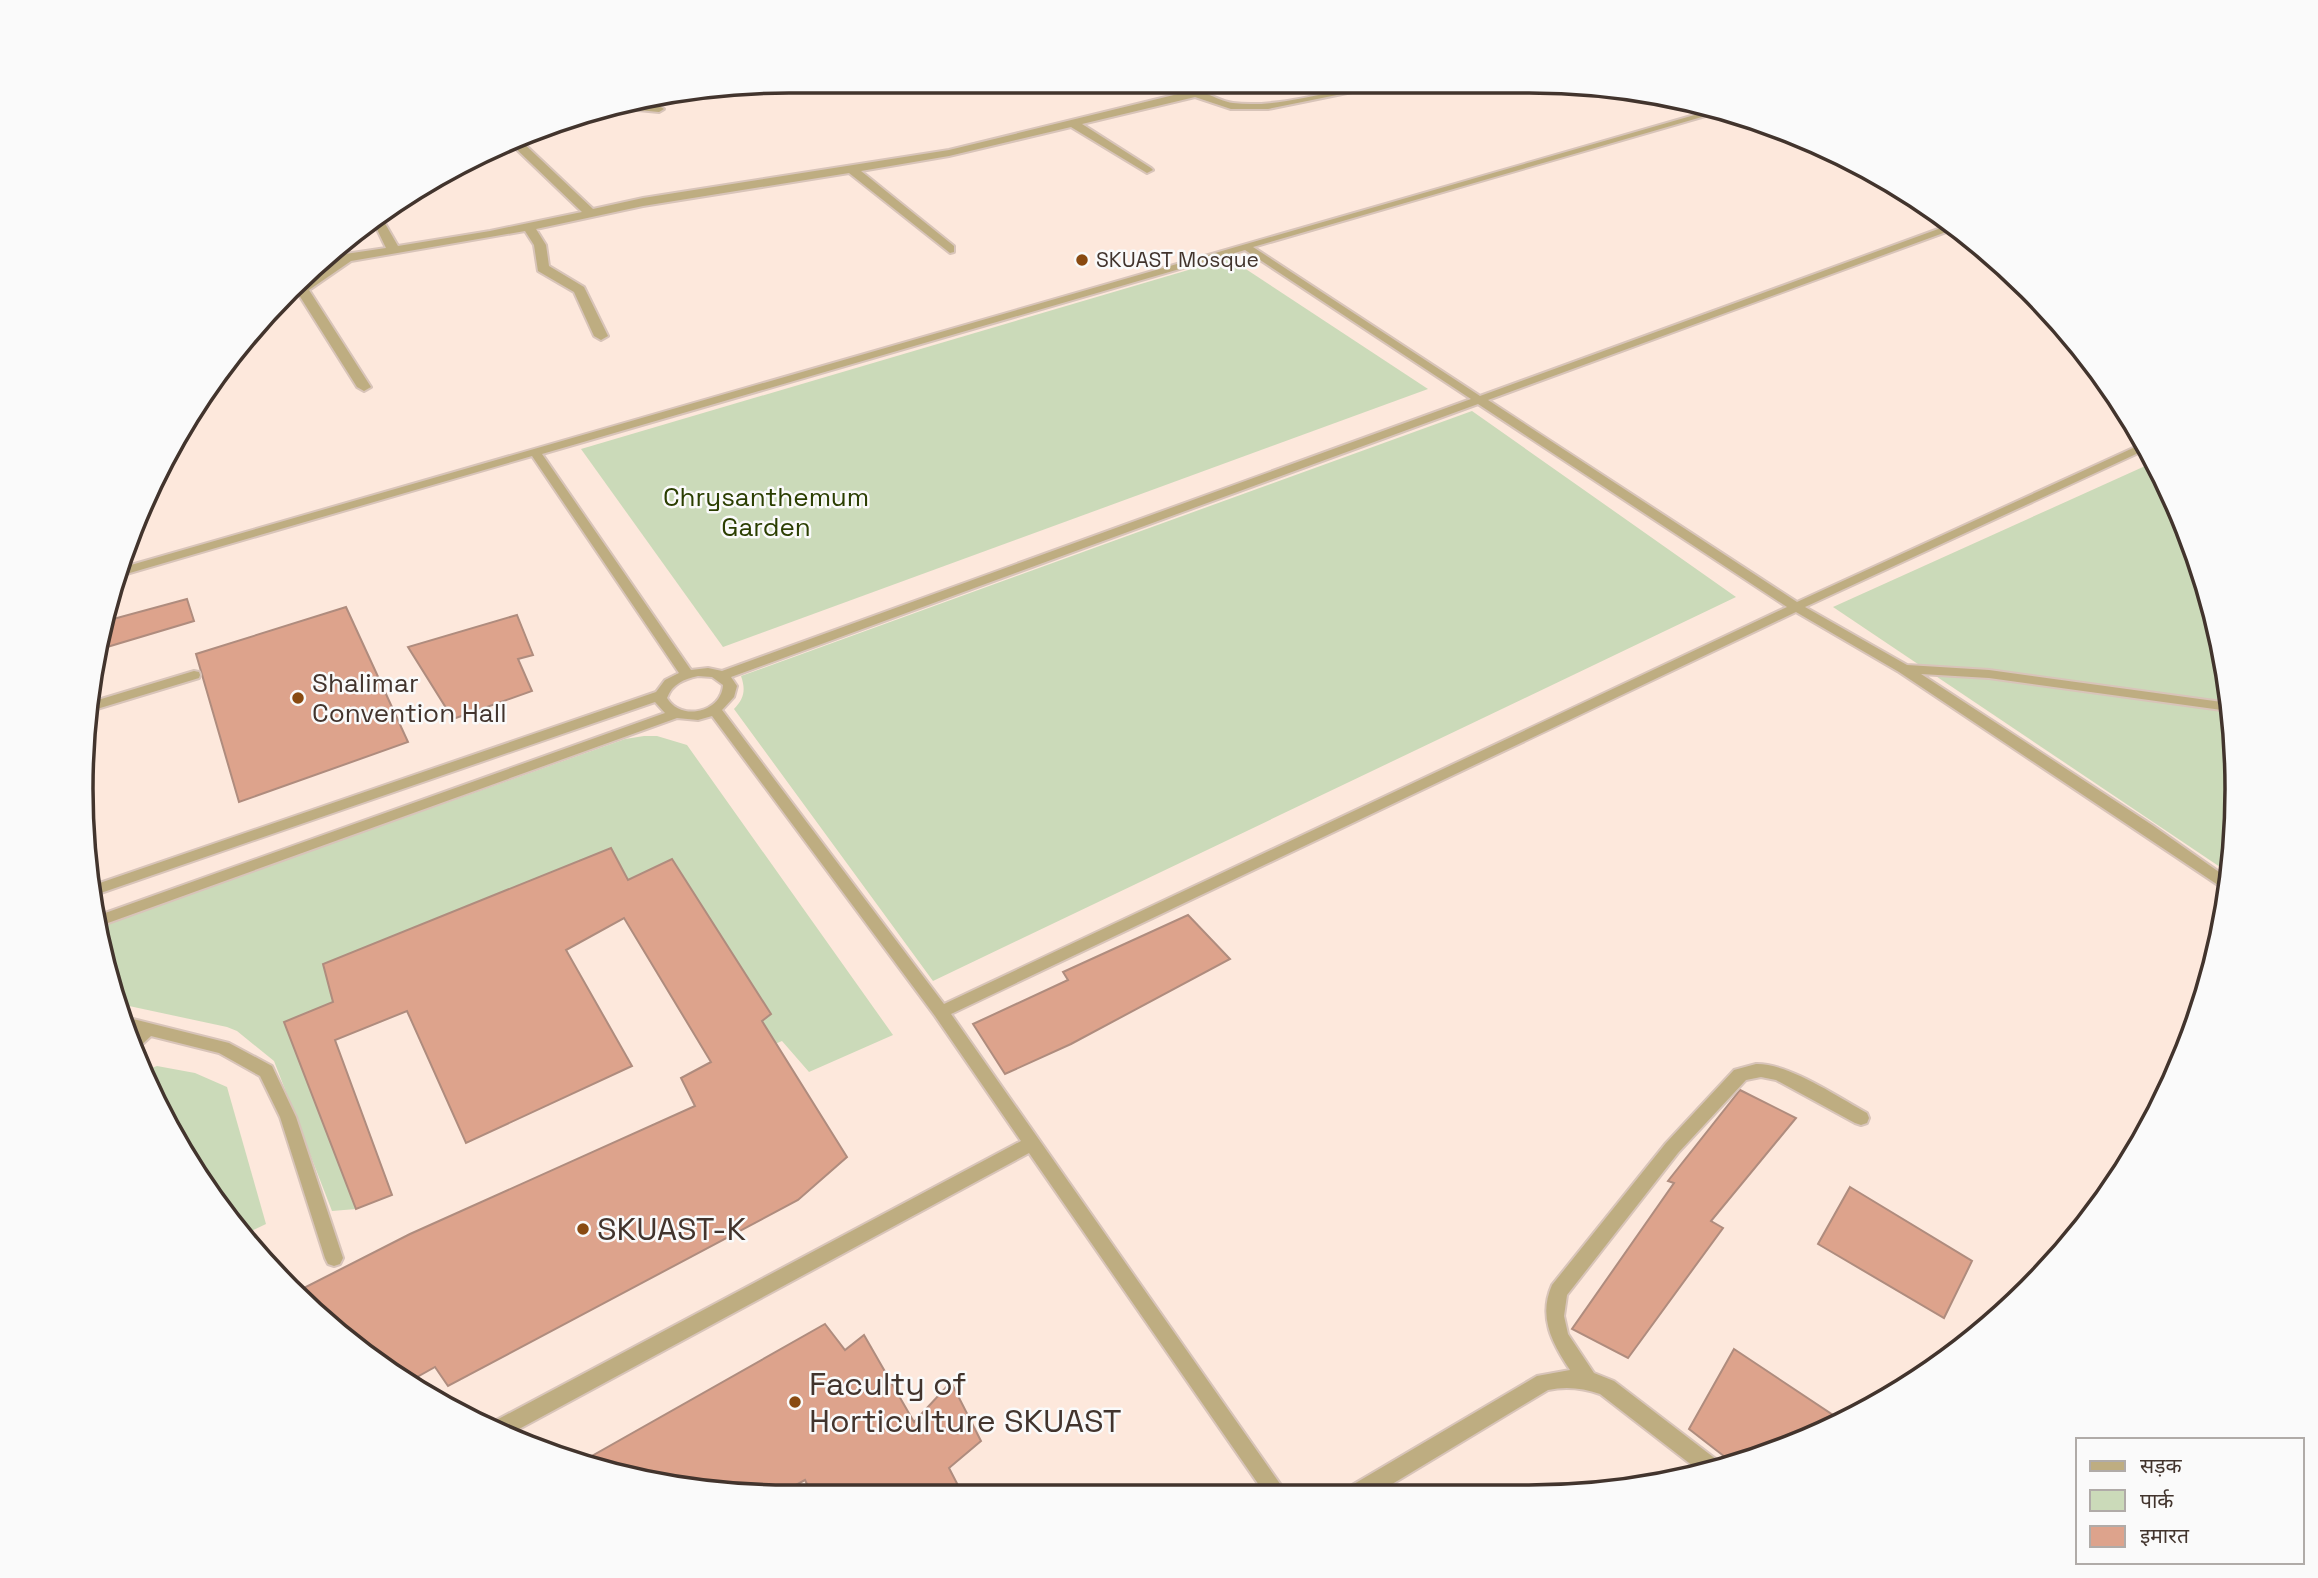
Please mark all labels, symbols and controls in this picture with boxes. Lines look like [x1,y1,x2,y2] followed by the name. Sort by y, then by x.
[1096,246,1259,273] place label: SKUAST Mosque
[1074,252,1090,268] marker: SKUAST Mosque
[663,480,869,544] park label: Chrysanthemum Garden
[312,666,507,730] place label: Shalimar Convention Hall
[290,690,306,706] marker: Shalimar Convention Hall
[597,1209,746,1249] place label: SKUAST-K
[575,1221,591,1237] marker: SKUAST-K
[809,1364,1121,1441] place label: Faculty of Horticulture SKUAST
[787,1394,803,1410] marker: Faculty of Horticulture SKUAST
[2076,1438,2304,1564] legend
[2140,1452,2182,1479] text: सड़क
[2140,1487,2174,1514] text: पार्क
[2140,1522,2190,1549] text: इमारत

